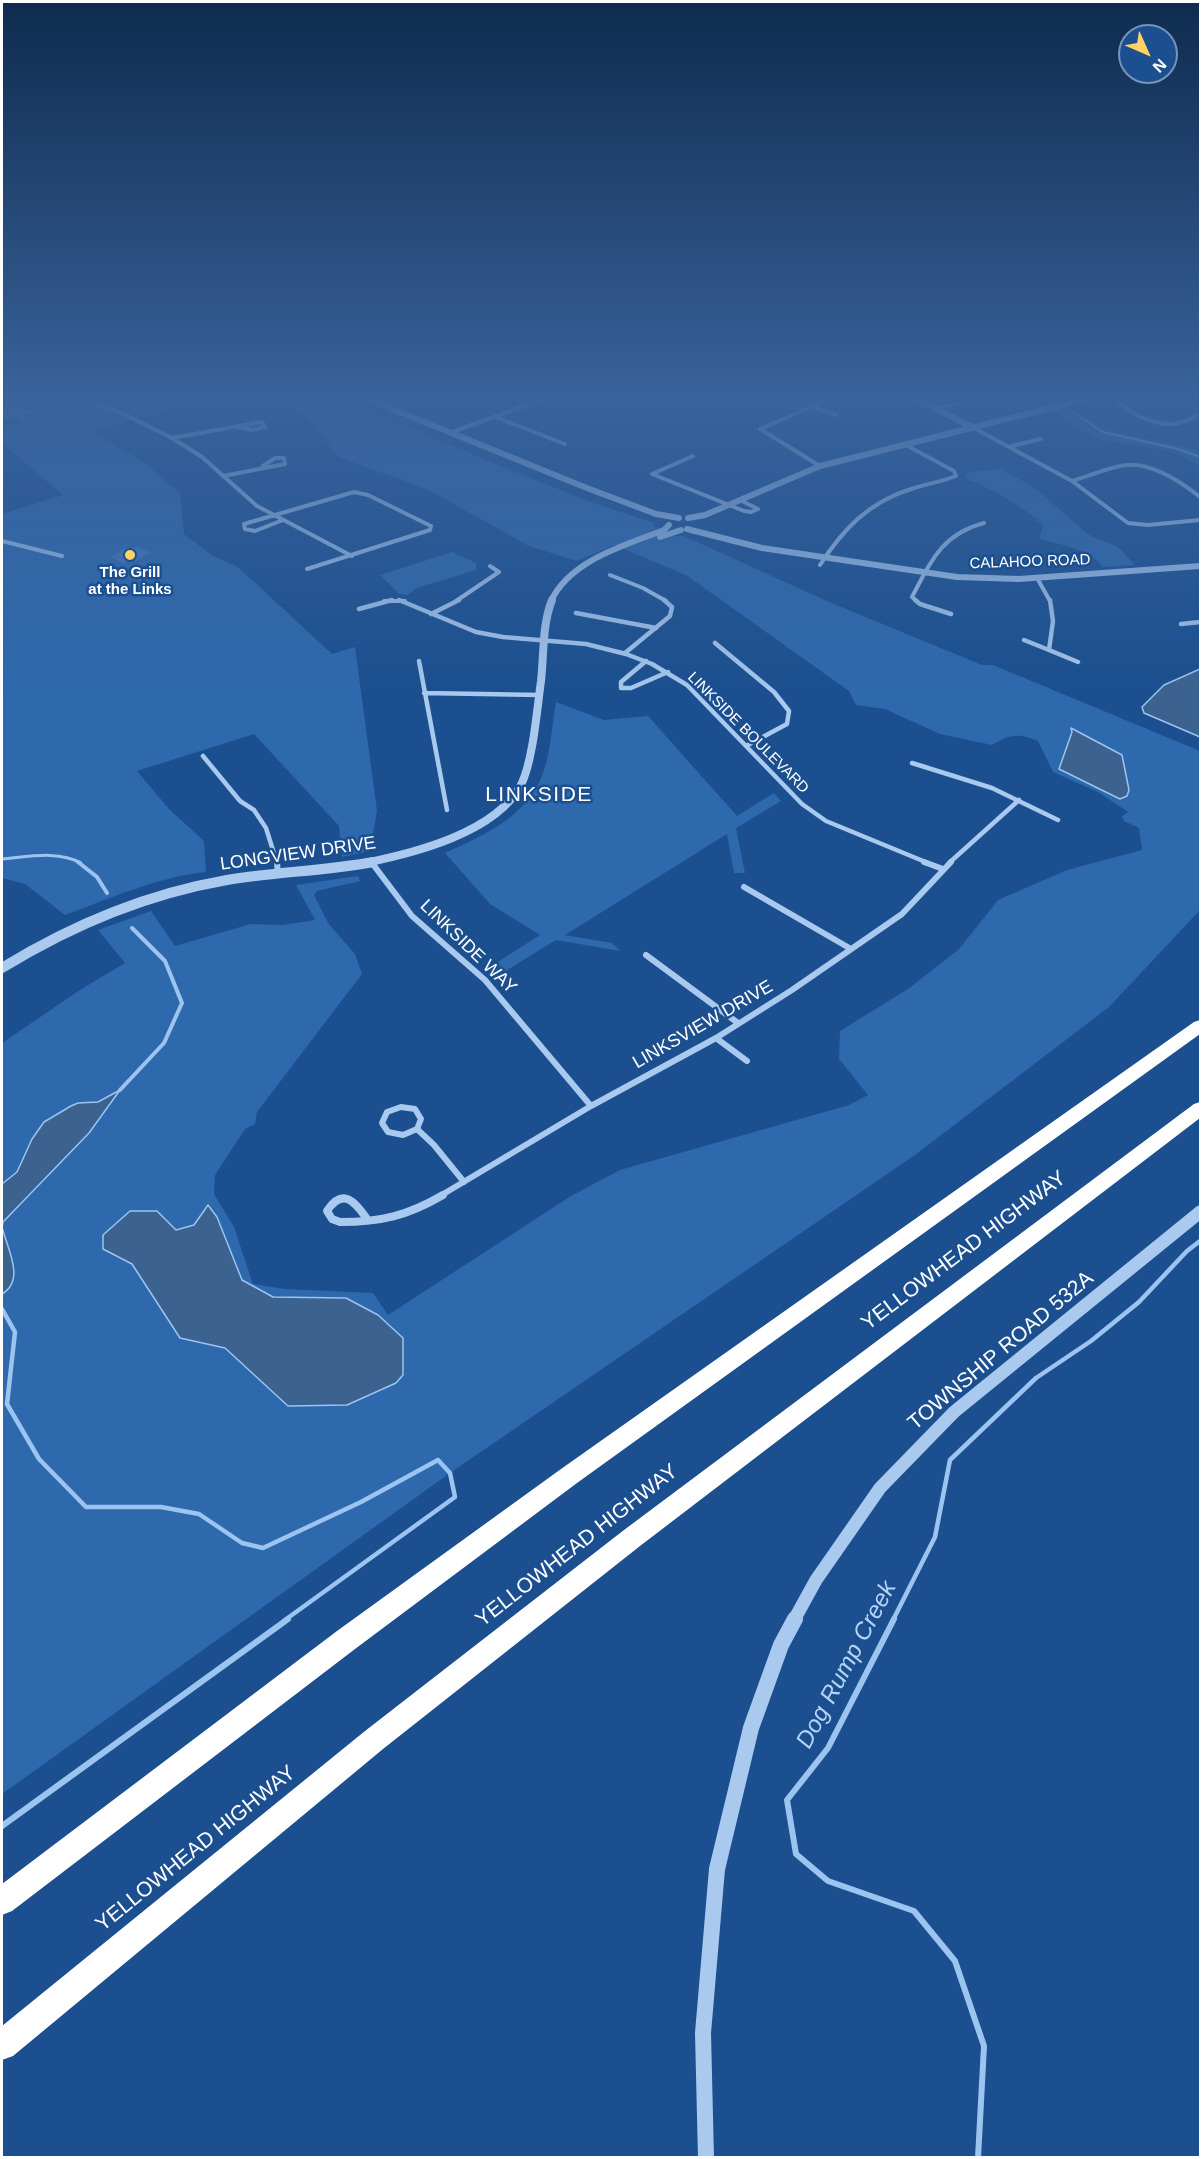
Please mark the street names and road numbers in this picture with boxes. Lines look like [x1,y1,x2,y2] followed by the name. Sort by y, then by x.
[969,551,1091,573] street label: CALAHOO ROAD
[684,669,812,797] street label: LINKSIDE BOULEVARD
[219,832,377,876] street label: LONGVIEW DRIVE
[415,895,521,999] street label: LINKSIDE WAY
[629,976,777,1074] street label: LINKSVIEW DRIVE
[857,1166,1071,1336] street label: YELLOWHEAD HIGHWAY
[903,1266,1099,1436] street label: TOWNSHIP ROAD 532A
[471,1459,683,1633] street label: YELLOWHEAD HIGHWAY
[91,1761,301,1937] street label: YELLOWHEAD HIGHWAY

